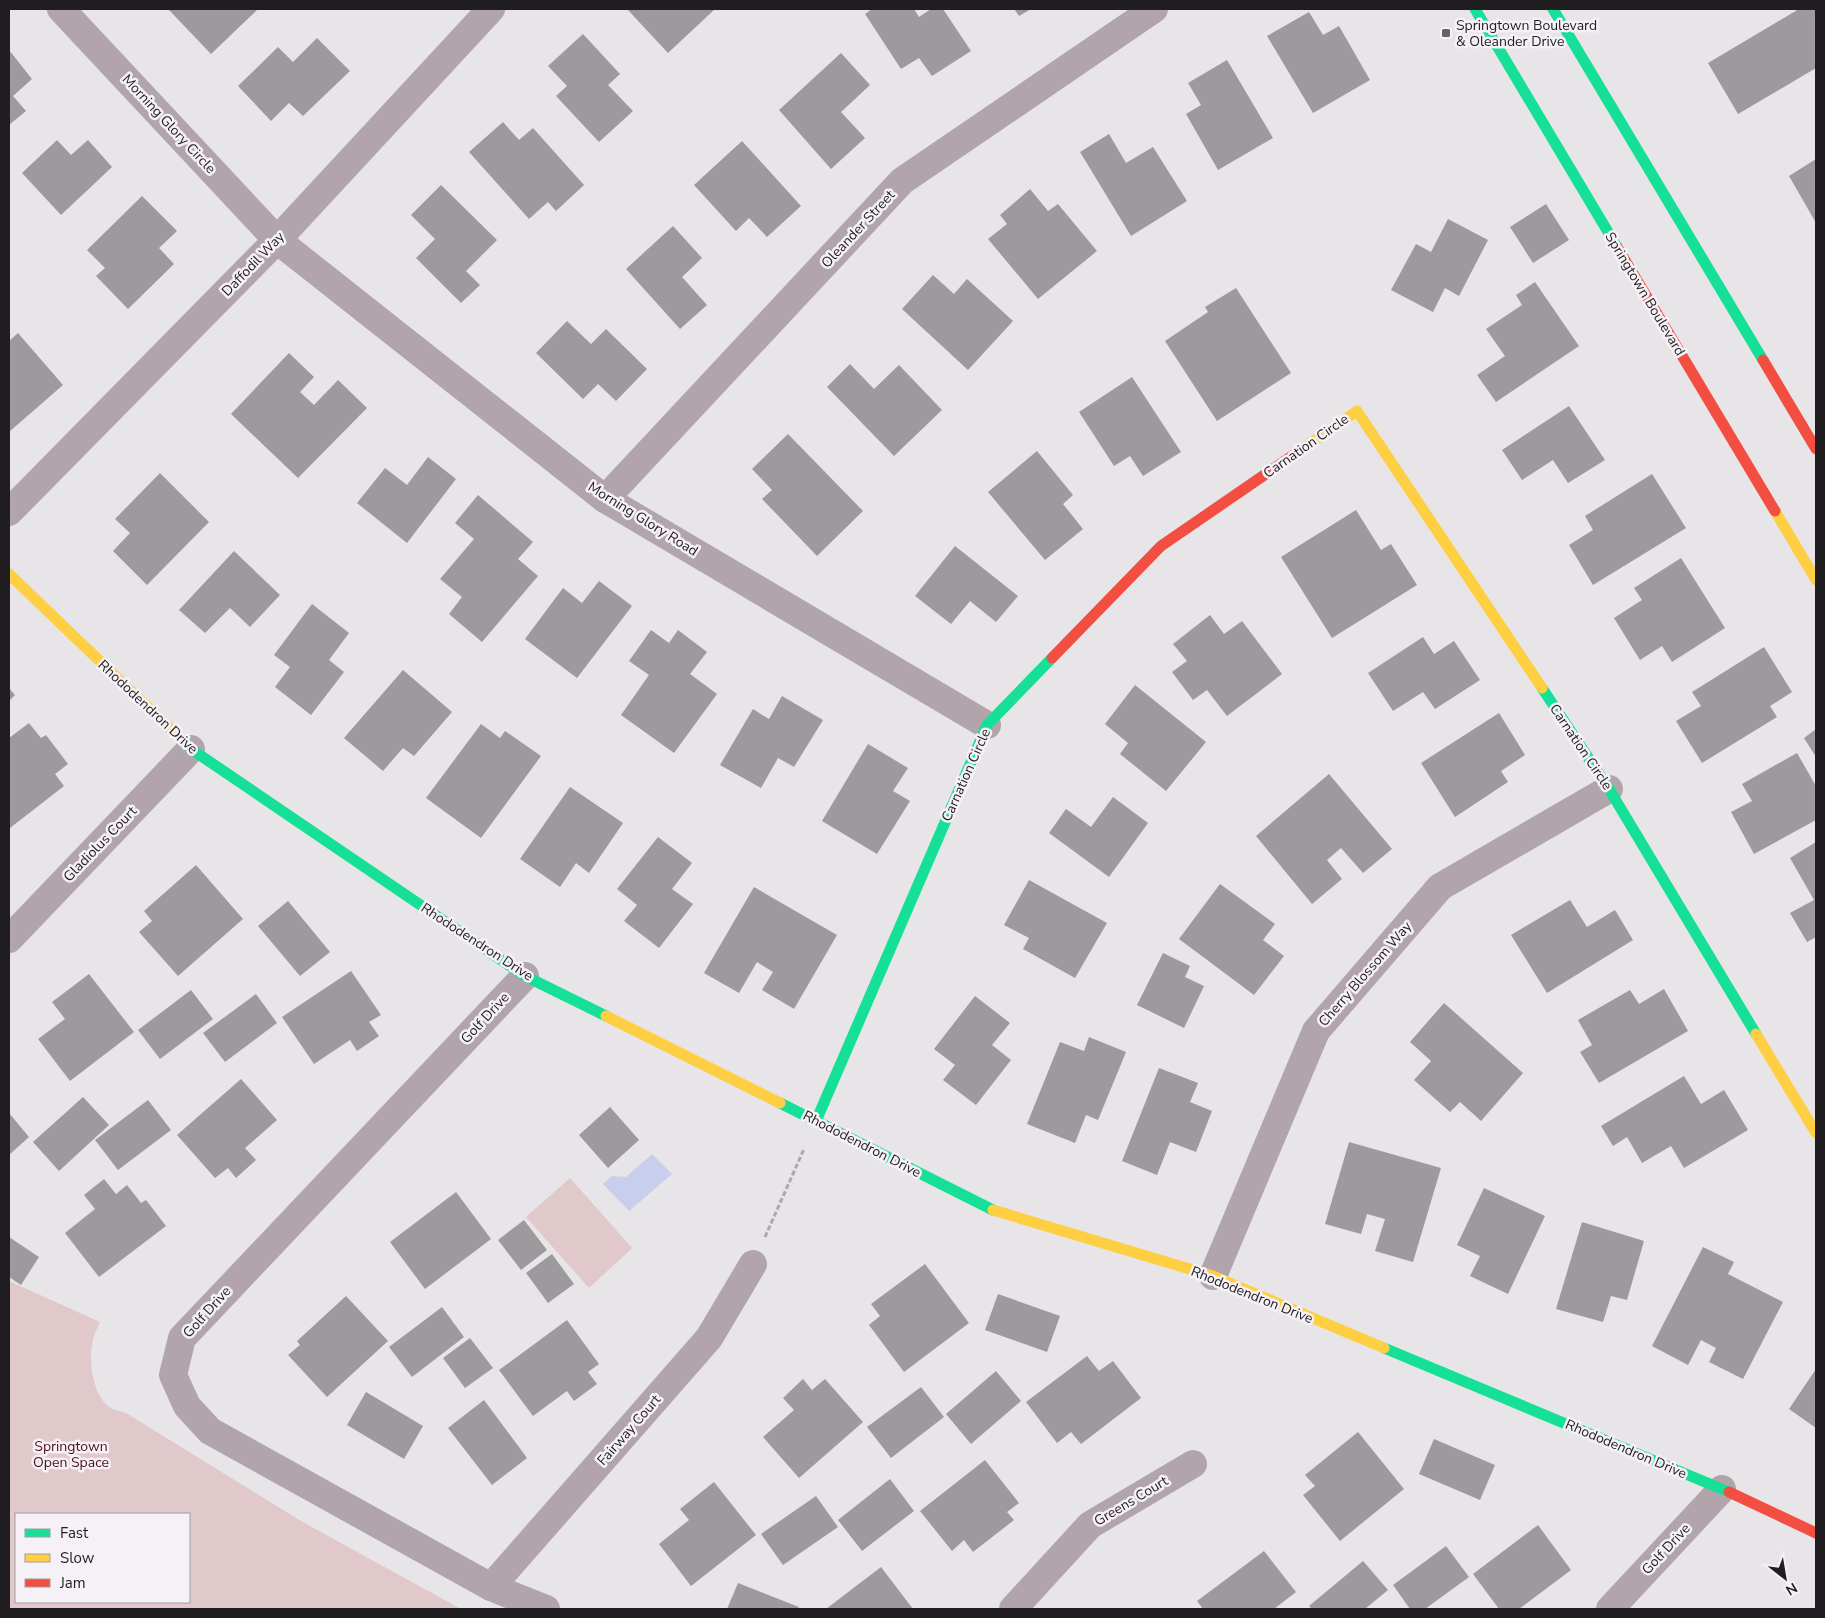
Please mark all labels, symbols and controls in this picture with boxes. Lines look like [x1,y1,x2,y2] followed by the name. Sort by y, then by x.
[1456,16,1597,51] place label: Springtown Boulevard & Oleander Drive
[1440,27,1452,39] marker: Springtown Boulevard & Oleander Drive
[118,70,220,178] street label: Morning Glory Circle
[817,186,899,272] street label: Oleander Street
[217,227,289,300] street label: Daffodil Way
[1601,229,1689,359] street label: Springtown Boulevard
[1260,410,1352,482] street label: Carnation Circle
[584,477,702,561] street label: Morning Glory Road
[94,656,202,758] street label: Rhododendron Drive
[1545,700,1617,794] street label: Carnation Circle
[937,725,995,825] street label: Carnation Circle
[59,802,141,886] street label: Gladiolus Court
[417,899,537,985] street label: Rhododendron Drive
[1314,917,1416,1031] street label: Cherry Blossom Way
[456,988,514,1048] street label: Golf Drive
[800,1106,924,1182] street label: Rhododendron Drive
[1188,1262,1316,1328] street label: Rhododendron Drive
[179,1282,235,1342] street label: Golf Drive
[593,1390,665,1469] street label: Fairway Court
[1562,1415,1690,1483] street label: Rhododendron Drive
[33,1437,109,1472] park label: Springtown Open Space
[1090,1471,1172,1531] street label: Greens Court
[15,1513,190,1603] legend
[1637,1519,1695,1579] street label: Golf Drive
[60,1523,89,1543] text: Fast
[60,1548,95,1568] text: Slow
[1760,1553,1810,1603] north arrow
[59,1573,86,1593] text: Jam
[1782,1578,1801,1600] text: N

